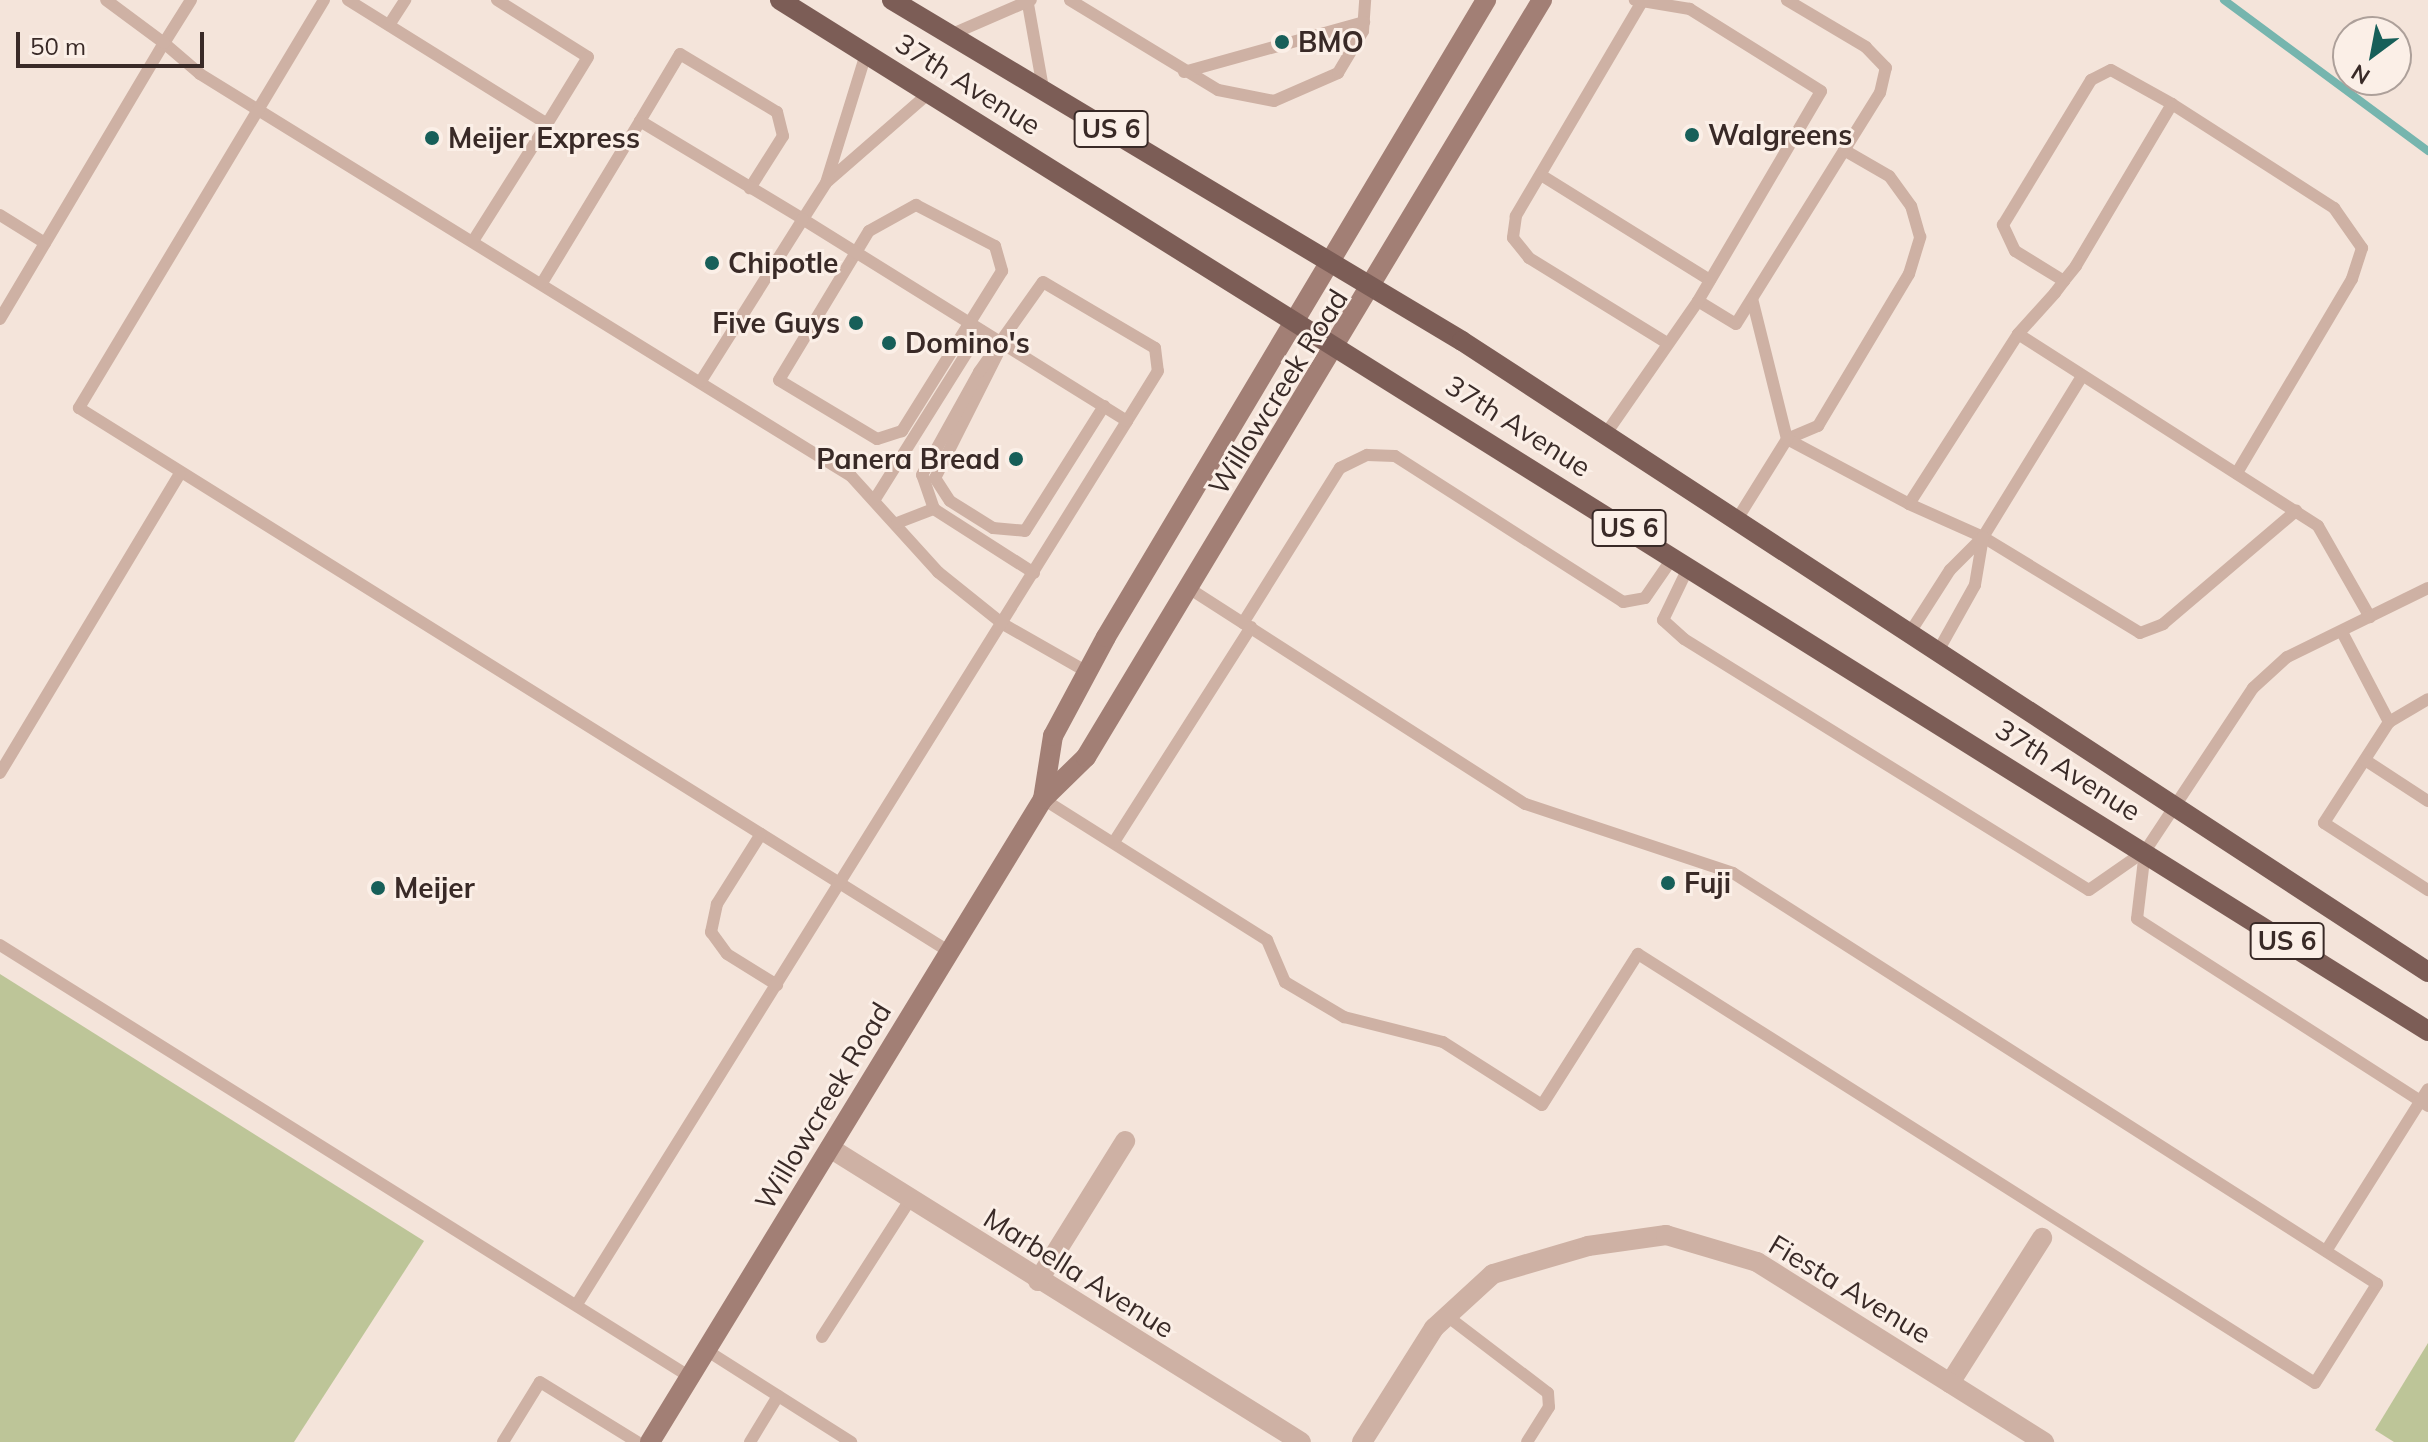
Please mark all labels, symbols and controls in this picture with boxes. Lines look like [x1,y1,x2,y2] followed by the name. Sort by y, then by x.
[20,16,208,66] scale bar
[2332,16,2412,96] north arrow
[1298,25,1364,59] place label: BMO
[889,26,1047,142] street label: 37th Avenue
[30,31,86,61] text: 50 m
[1273,33,1291,51] marker: BMO
[2346,58,2375,91] text: N
[1073,107,1149,151] road number: US 6
[1708,118,1852,152] place label: Walgreens
[448,121,640,155] place label: Meijer Express
[1683,126,1701,144] marker: Walgreens
[423,129,441,147] marker: Meijer Express
[728,246,838,280] place label: Chipotle
[703,254,721,272] marker: Chipotle
[1201,283,1355,501] street label: Willowcreek Road
[712,306,840,340] place label: Five Guys
[847,314,865,332] marker: Five Guys
[905,326,1030,360] place label: Domino's
[880,334,898,352] marker: Domino's
[1439,368,1597,484] street label: 37th Avenue
[816,442,1000,476] place label: Panera Bread
[1007,450,1025,468] marker: Panera Bread
[1591,506,1667,550] road number: US 6
[1989,712,2147,828] street label: 37th Avenue
[1684,866,1731,900] place label: Fuji
[394,871,475,905] place label: Meijer
[1659,874,1677,892] marker: Fuji
[369,879,387,897] marker: Meijer
[2249,919,2325,963] road number: US 6
[748,996,898,1216] street label: Willowcreek Road
[978,1201,1180,1345] street label: Marbella Avenue
[1763,1228,1937,1350] street label: Fiesta Avenue

